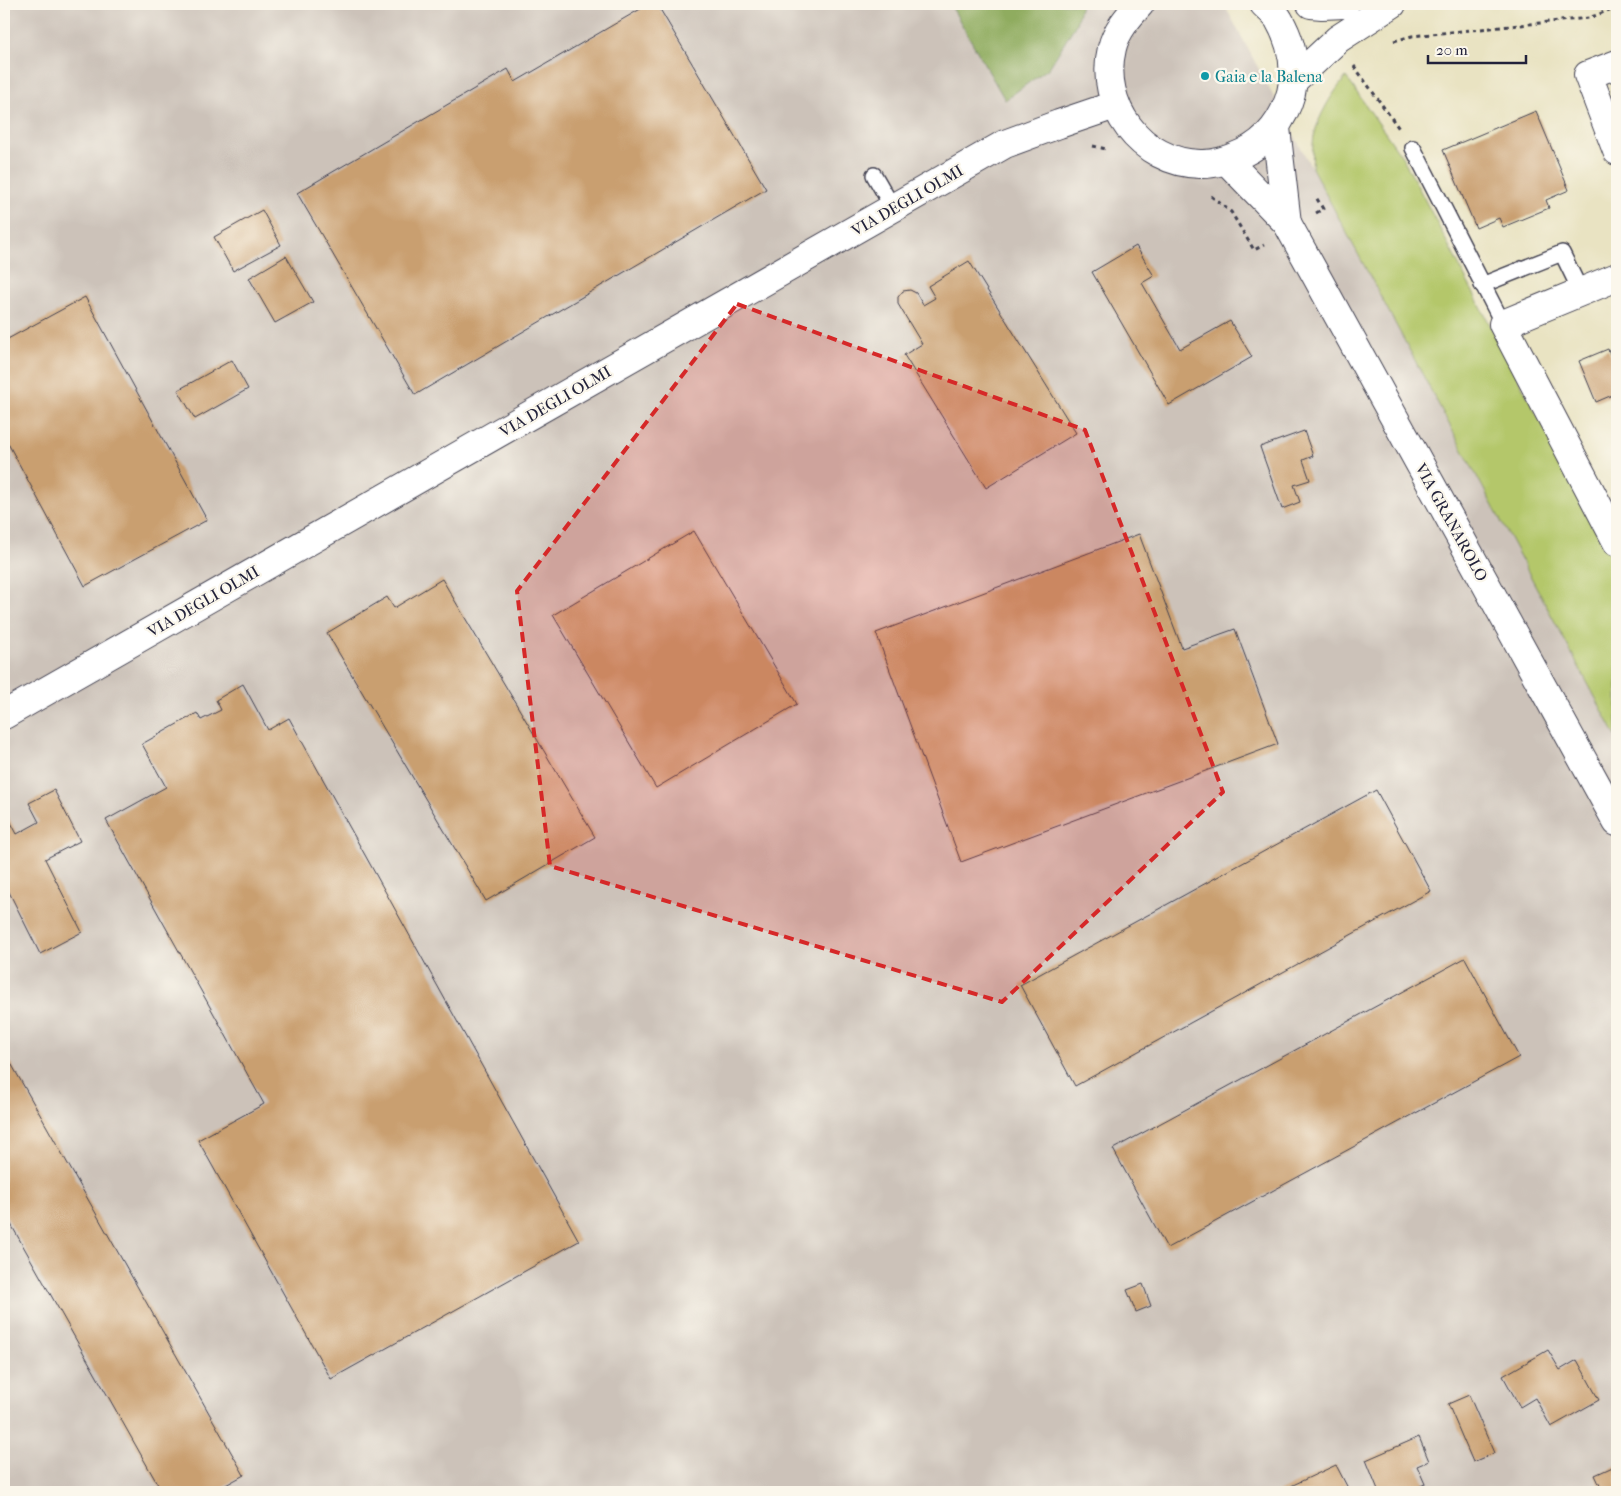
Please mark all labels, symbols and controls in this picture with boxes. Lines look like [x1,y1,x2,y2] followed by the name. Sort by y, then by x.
[1428,32,1526,64] scale bar
[1436,41,1468,59] text: 20 m
[1215,67,1323,86] place label: Gaia e la Balena
[1199,70,1211,82] marker: Gaia e la Balena
[847,161,967,241] street label: VIA DEGLI OLMI
[495,362,615,442] street label: VIA DEGLI OLMI
[1411,459,1492,585] street label: VIA GRANAROLO
[143,562,263,642] street label: VIA DEGLI OLMI

